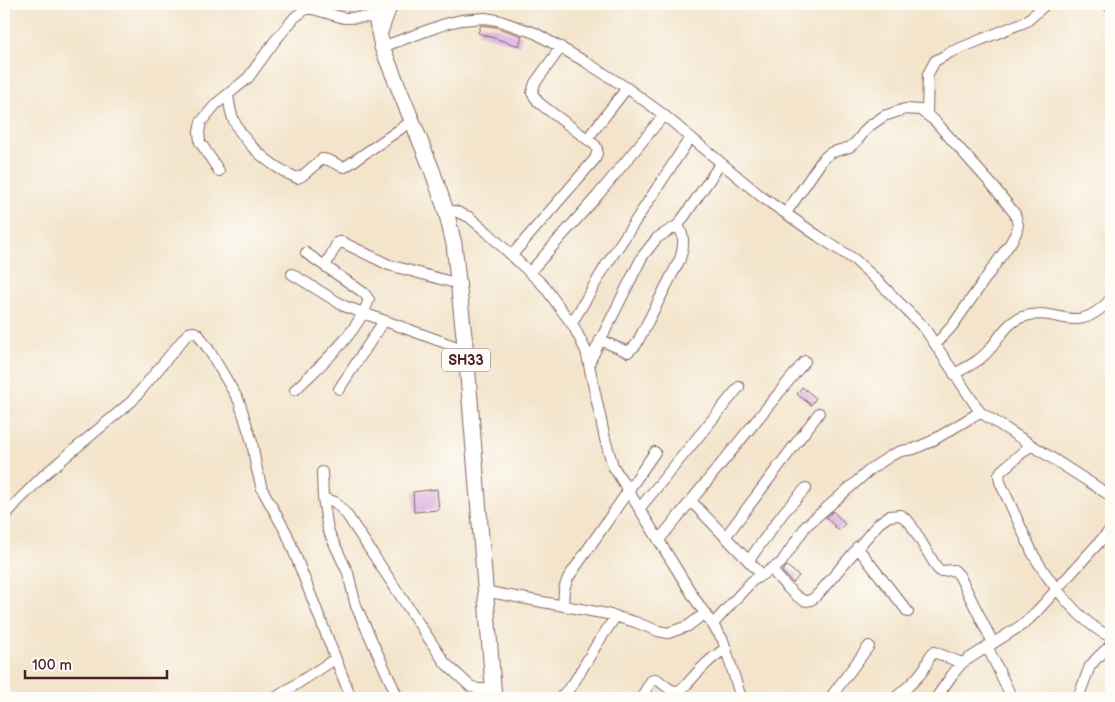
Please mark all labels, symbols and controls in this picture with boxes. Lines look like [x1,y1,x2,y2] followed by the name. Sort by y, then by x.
[442,348,490,372] road number: SH33
[25,647,168,679] scale bar
[32,656,72,675] text: 100 m

